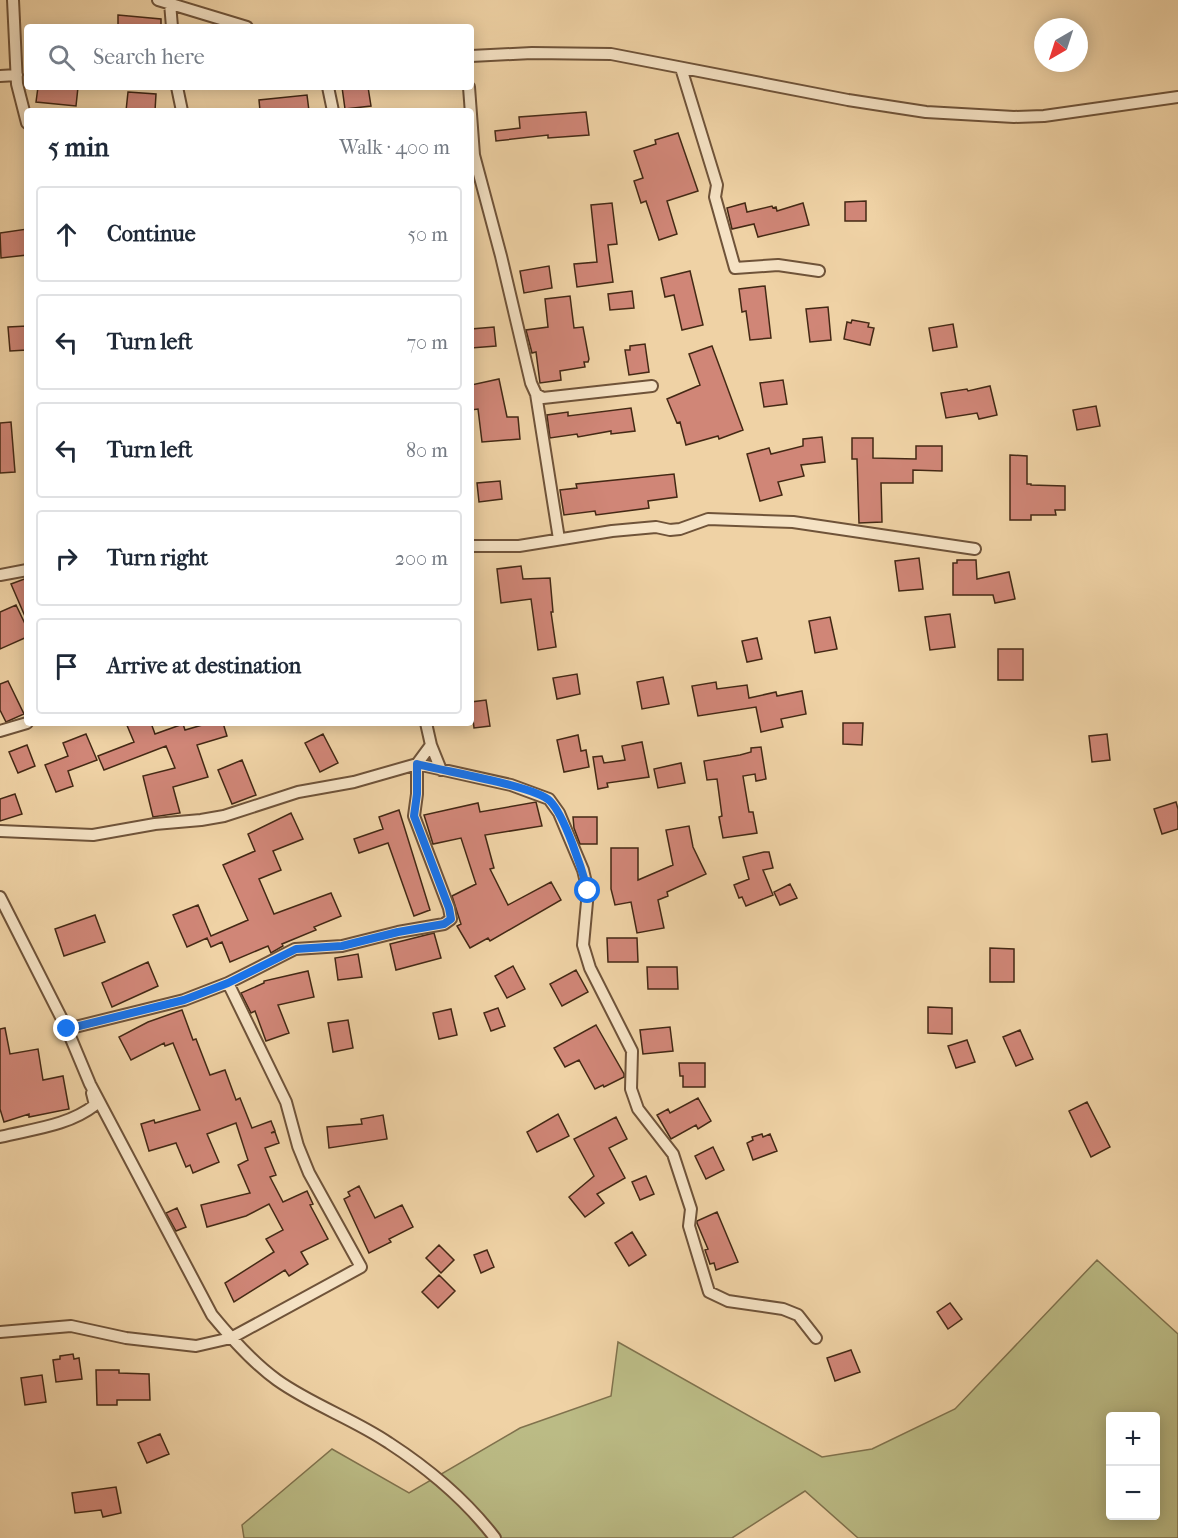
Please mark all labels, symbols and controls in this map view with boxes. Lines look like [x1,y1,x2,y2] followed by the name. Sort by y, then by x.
[1034,18,1088,72] north arrow
[24,24,474,90] search box
[45,41,78,74] icon: search
[93,44,205,70] text: Search here
[48,132,109,163] text: 5 min
[339,136,450,159] text: Walk · 400 m
[50,218,83,251] icon: ahead
[107,221,196,247] text: Continue
[407,223,448,246] text: 50 m
[50,326,83,359] icon: left
[107,329,193,355] text: Turn left
[406,331,448,354] text: 70 m
[50,434,83,467] icon: left
[107,437,193,463] text: Turn left
[406,439,448,462] text: 80 m
[50,542,83,575] icon: right
[107,545,208,571] text: Turn right
[395,547,448,570] text: 200 m
[50,650,83,683] icon: arrive
[107,653,301,679] text: Arrive at destination
[574,877,600,903] route start
[53,1015,79,1041] route end
[1106,1412,1160,1520] map controls
[1106,1412,1160,1466] button: +
[1106,1466,1160,1520] button: −

